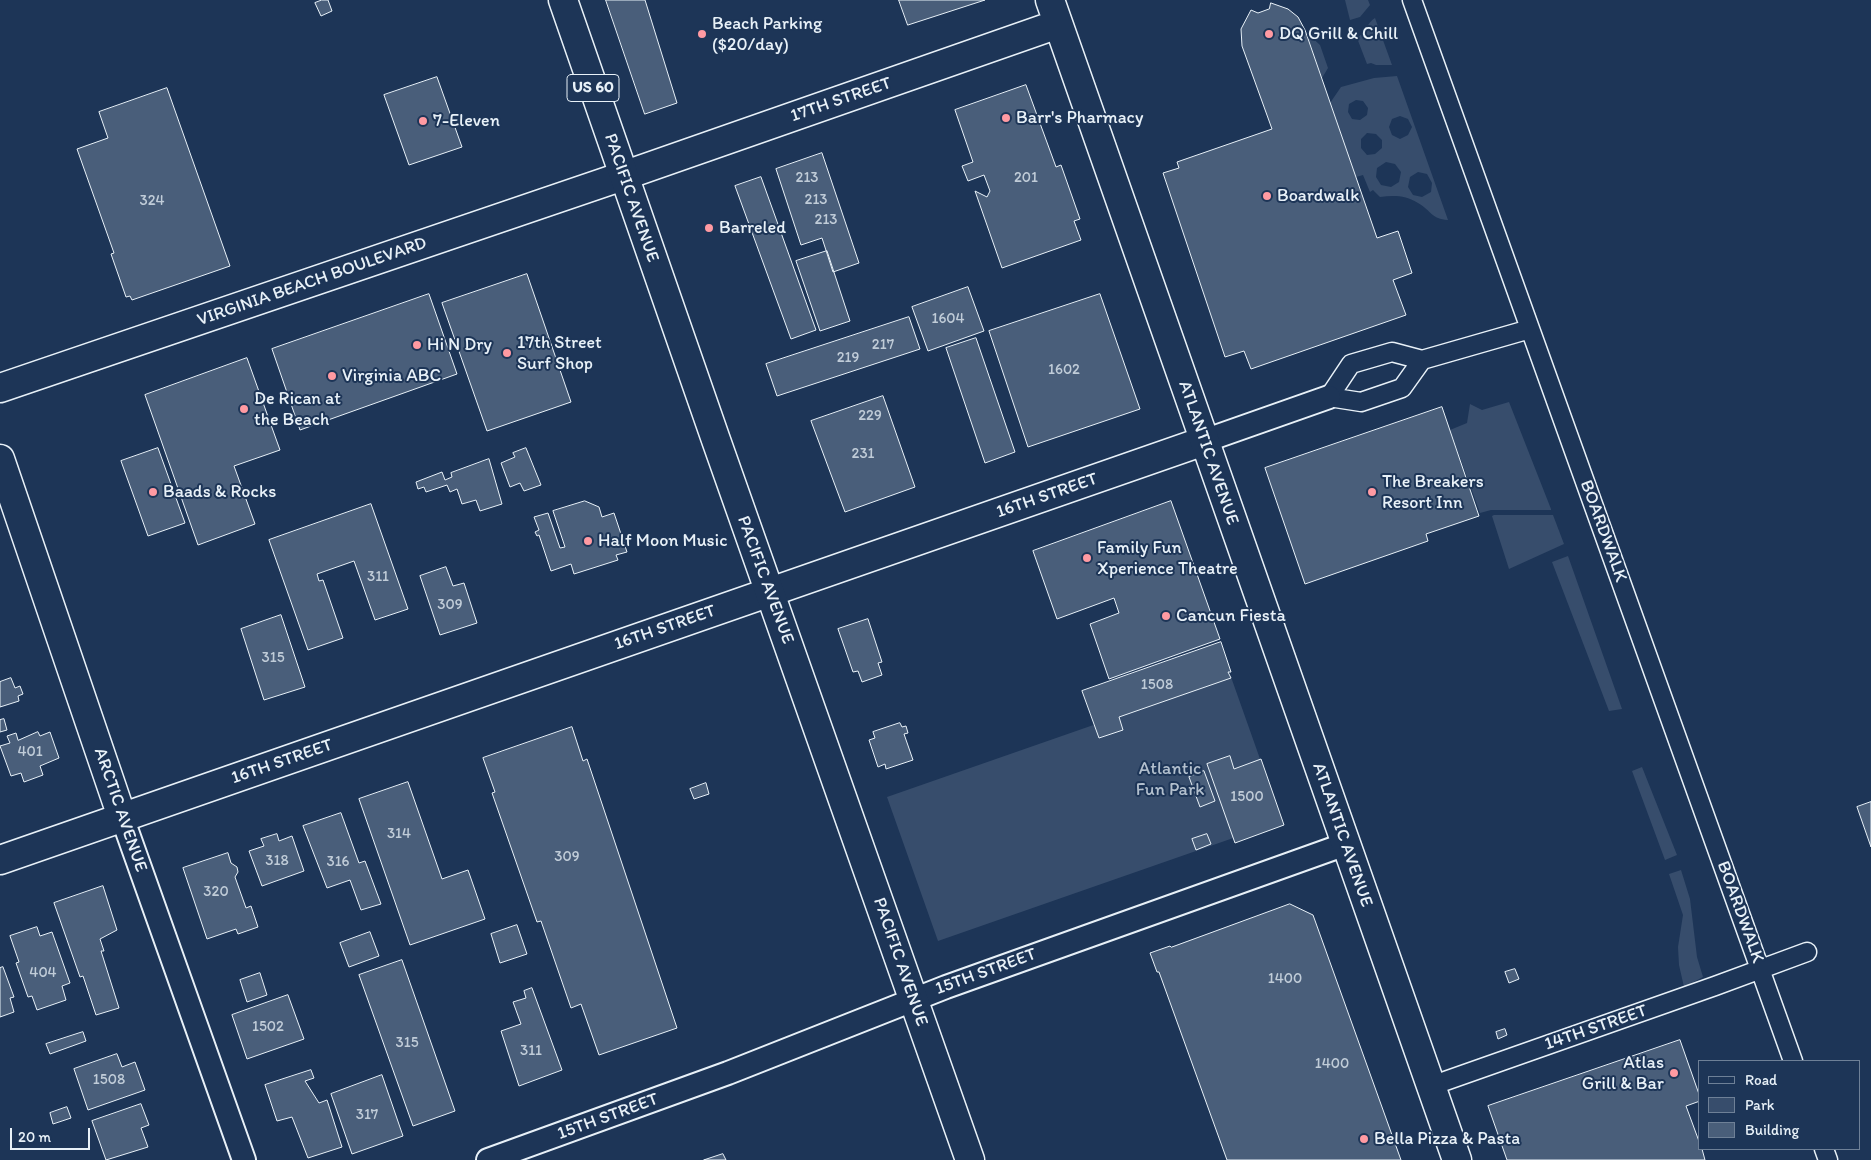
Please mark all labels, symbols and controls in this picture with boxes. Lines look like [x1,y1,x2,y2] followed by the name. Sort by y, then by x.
[712,13,822,56] place label: Beach Parking ($20/day)
[1279,23,1398,45] place label: DQ Grill & Chill
[696,28,708,40] marker: Beach Parking ($20/day)
[1263,28,1275,40] marker: DQ Grill & Chill
[788,73,894,127] street label: 17TH STREET
[567,75,619,102] road number: US 60
[1016,107,1143,129] place label: Barr's Pharmacy
[433,110,500,132] place label: 7-Eleven
[1000,112,1012,124] marker: Barr's Pharmacy
[417,115,429,127] marker: 7-Eleven
[599,131,663,265] street label: PACIFIC AVENUE
[795,169,819,187] house number: 213
[1014,169,1038,187] house number: 201
[1277,185,1359,207] place label: Boardwalk
[1261,190,1273,202] marker: Boardwalk
[804,191,828,209] house number: 213
[139,192,165,210] house number: 324
[814,211,838,229] house number: 213
[719,217,786,239] place label: Barreled
[703,222,715,234] marker: Barreled
[194,233,430,331] street label: VIRGINIA BEACH BOULEVARD
[931,310,965,328] house number: 1604
[517,332,602,374] place label: 17th Street Surf Shop
[427,334,492,356] place label: Hi N Dry
[872,336,894,354] house number: 217
[411,339,423,351] marker: Hi N Dry
[501,347,513,359] marker: 17th Street Surf Shop
[837,349,859,367] house number: 219
[1048,361,1080,379] house number: 1602
[342,365,441,387] place label: Virginia ABC
[326,370,338,382] marker: Virginia ABC
[1173,378,1243,528] street label: ATLANTIC AVENUE
[254,388,341,430] place label: De Rican at the Beach
[238,403,250,415] marker: De Rican at the Beach
[858,407,882,425] house number: 229
[851,445,875,463] house number: 231
[993,469,1101,523] street label: 16TH STREET
[1382,471,1484,514] place label: The Breakers Resort Inn
[1575,477,1631,585] street label: BOARDWALK
[163,481,276,503] place label: Baads & Rocks
[147,486,159,498] marker: Baads & Rocks
[1366,486,1378,498] marker: The Breakers Resort Inn
[732,513,798,647] street label: PACIFIC AVENUE
[598,530,727,552] place label: Half Moon Music
[582,535,594,547] marker: Half Moon Music
[1097,537,1238,580] place label: Family Fun Xperience Theatre
[1081,552,1093,564] marker: Family Fun Xperience Theatre
[367,568,389,586] house number: 311
[437,596,463,614] house number: 309
[611,601,719,655] street label: 16TH STREET
[1176,605,1286,627] place label: Cancun Fiesta
[1160,610,1172,622] marker: Cancun Fiesta
[261,649,285,667] house number: 315
[1141,676,1173,694] house number: 1508
[228,735,336,789] street label: 16TH STREET
[17,743,43,761] house number: 401
[89,745,151,875] street label: ARCTIC AVENUE
[1136,758,1204,801] park label: Atlantic Fun Park
[1307,760,1377,910] street label: ATLANTIC AVENUE
[1230,788,1264,806] house number: 1500
[387,825,411,843] house number: 314
[554,848,580,866] house number: 309
[265,852,289,870] house number: 318
[326,853,350,871] house number: 316
[1712,858,1768,966] street label: BOARDWALK
[203,883,229,901] house number: 320
[868,895,932,1029] street label: PACIFIC AVENUE
[933,944,1039,1000] street label: 15TH STREET
[29,964,57,982] house number: 404
[1268,970,1302,988] house number: 1400
[1542,1000,1650,1056] street label: 14TH STREET
[252,1018,284,1036] house number: 1502
[395,1034,419,1052] house number: 315
[520,1042,542,1060] house number: 311
[1582,1052,1664,1094] place label: Atlas Grill & Bar
[1315,1055,1349,1073] house number: 1400
[1698,1060,1861,1150] legend
[1668,1067,1680,1079] marker: Atlas Grill & Bar
[93,1071,125,1089] house number: 1508
[1745,1071,1777,1089] text: Road
[555,1089,661,1145] street label: 15TH STREET
[1745,1096,1775,1114] text: Park
[356,1106,378,1124] house number: 317
[12,1118,92,1150] scale bar
[1745,1121,1799,1139] text: Building
[18,1128,51,1146] text: 20 m
[1374,1128,1520,1150] place label: Bella Pizza & Pasta
[1358,1133,1370,1145] marker: Bella Pizza & Pasta

